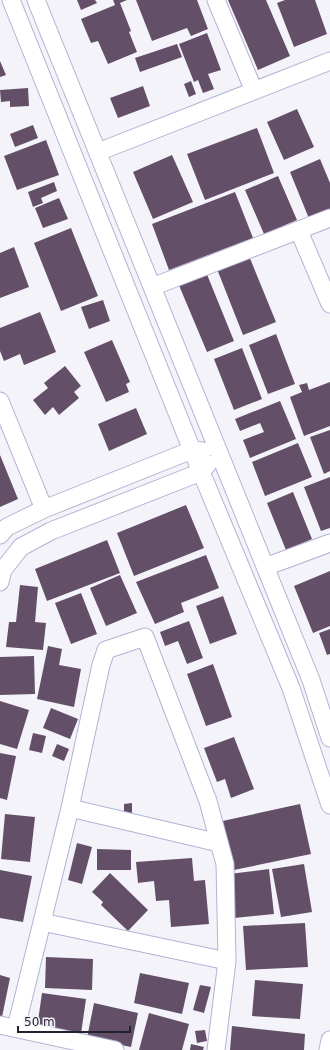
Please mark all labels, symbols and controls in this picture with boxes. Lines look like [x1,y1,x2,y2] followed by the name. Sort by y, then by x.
[18,1008,130,1034] scale bar
[24,1015,55,1029] text: 50 m

